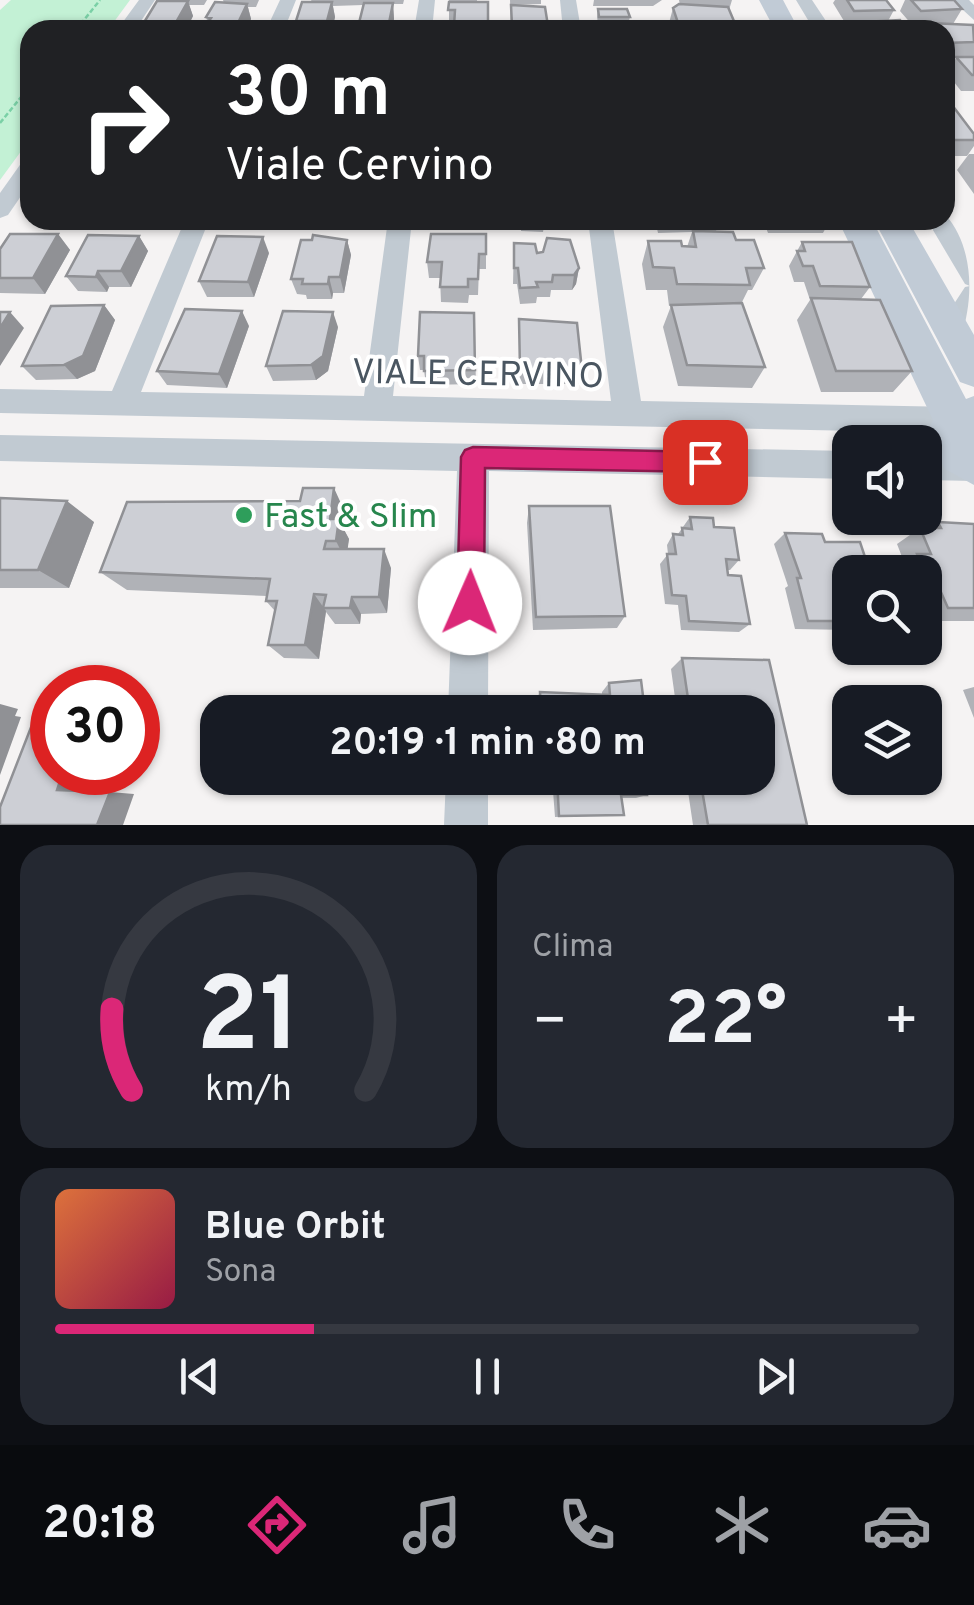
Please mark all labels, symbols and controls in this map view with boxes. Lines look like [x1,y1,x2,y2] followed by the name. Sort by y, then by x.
[225,52,391,141] text: 30 m
[60,60,190,190] icon: right
[225,139,494,196] text: Viale Cervino
[352,352,604,400] street label: VIALE CERVINO
[663,420,748,505] pin
[832,425,942,795] map controls
[832,425,942,535] button: sound
[678,435,733,490] icon: arrive
[264,496,437,540] place label: Fast & Slim
[233,504,255,526] marker: Fast & Slim
[418,551,522,655] position arrow
[832,555,942,665] button: search
[30,665,160,795] speed limit sign: 30
[832,685,942,795] button: layers
[329,720,646,769] text: 20:19 · 1 min · 80 m
[532,928,613,968] text: Clima
[196,956,301,1088] text: 21
[664,976,787,1071] text: 22°
[532,989,567,1059] text: −
[884,989,919,1059] text: +
[205,1068,292,1114] text: km/h
[205,1204,386,1253] text: Blue Orbit
[205,1253,276,1293] text: Sona
[172,1349,227,1404] icon: previous
[460,1349,515,1404] icon: pause
[748,1349,803,1404] icon: next
[242,1490,312,1560] icon: directions
[397,1490,467,1560] icon: music
[552,1490,622,1560] icon: phone
[707,1490,777,1560] icon: climate
[862,1490,932,1560] icon: car
[42,1497,157,1554] text: 20:18

